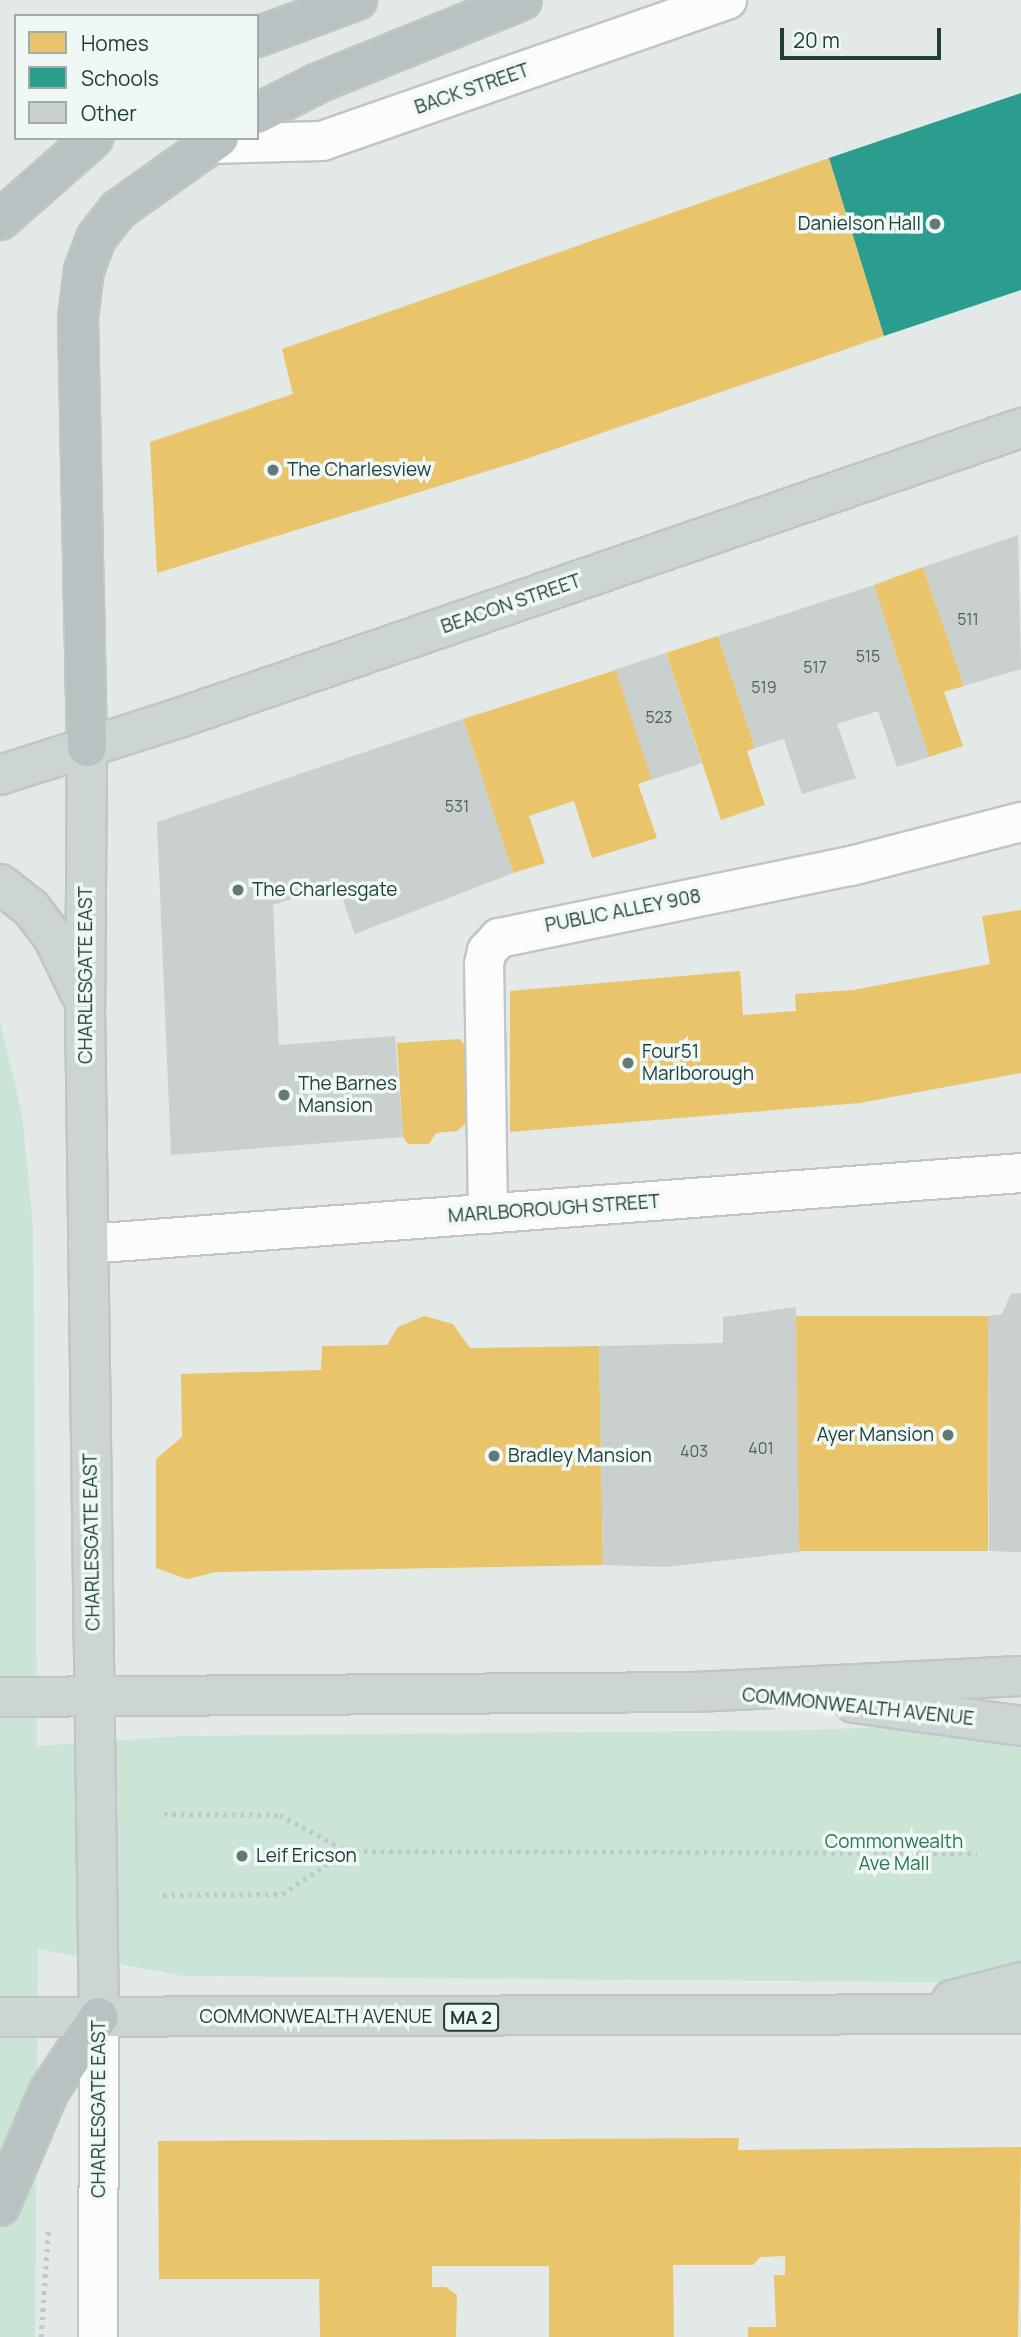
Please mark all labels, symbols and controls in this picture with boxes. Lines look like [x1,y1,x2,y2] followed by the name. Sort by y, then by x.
[14,14,259,140] legend
[783,14,944,58] scale bar
[793,26,840,54] text: 20 m
[81,29,149,57] text: Homes
[412,59,532,119] street label: BACK STREET
[81,64,159,92] text: Schools
[81,99,137,127] text: Other
[798,213,921,235] place label: Danielson Hall
[927,216,943,232] marker: Danielson Hall
[287,459,431,481] place label: The Charlesview
[265,462,281,478] marker: The Charlesview
[438,569,584,639] street label: BEACON STREET
[957,609,979,629] house number: 511
[856,646,880,666] house number: 515
[803,657,827,677] house number: 517
[751,677,777,697] house number: 519
[646,707,672,727] house number: 523
[445,796,469,816] house number: 531
[252,879,397,901] place label: The Charlesgate
[230,882,246,898] marker: The Charlesgate
[543,885,703,937] street label: PUBLIC ALLEY 908
[75,886,97,1064] street label: CHARLESGATE EAST
[642,1041,754,1085] place label: Four51 Marlborough
[620,1055,636,1071] marker: Four51 Marlborough
[298,1073,397,1117] place label: The Barnes Mansion
[276,1087,292,1103] marker: The Barnes Mansion
[447,1190,661,1228] street label: MARLBOROUGH STREET
[817,1424,934,1446] place label: Ayer Mansion
[940,1427,956,1443] marker: Ayer Mansion
[748,1438,774,1458] house number: 401
[680,1441,708,1461] house number: 403
[508,1445,652,1467] place label: Bradley Mansion
[486,1448,502,1464] marker: Bradley Mansion
[79,1453,105,1631] street label: CHARLESGATE EAST
[741,1683,975,1731] street label: COMMONWEALTH AVENUE
[825,1831,963,1875] park label: Commonwealth Ave Mall
[256,1845,357,1867] place label: Leif Ericson
[234,1848,250,1864] marker: Leif Ericson
[443,2003,499,2032] road number: MA 2
[200,2006,432,2028] street label: COMMONWEALTH AVENUE
[88,2020,110,2198] street label: CHARLESGATE EAST

